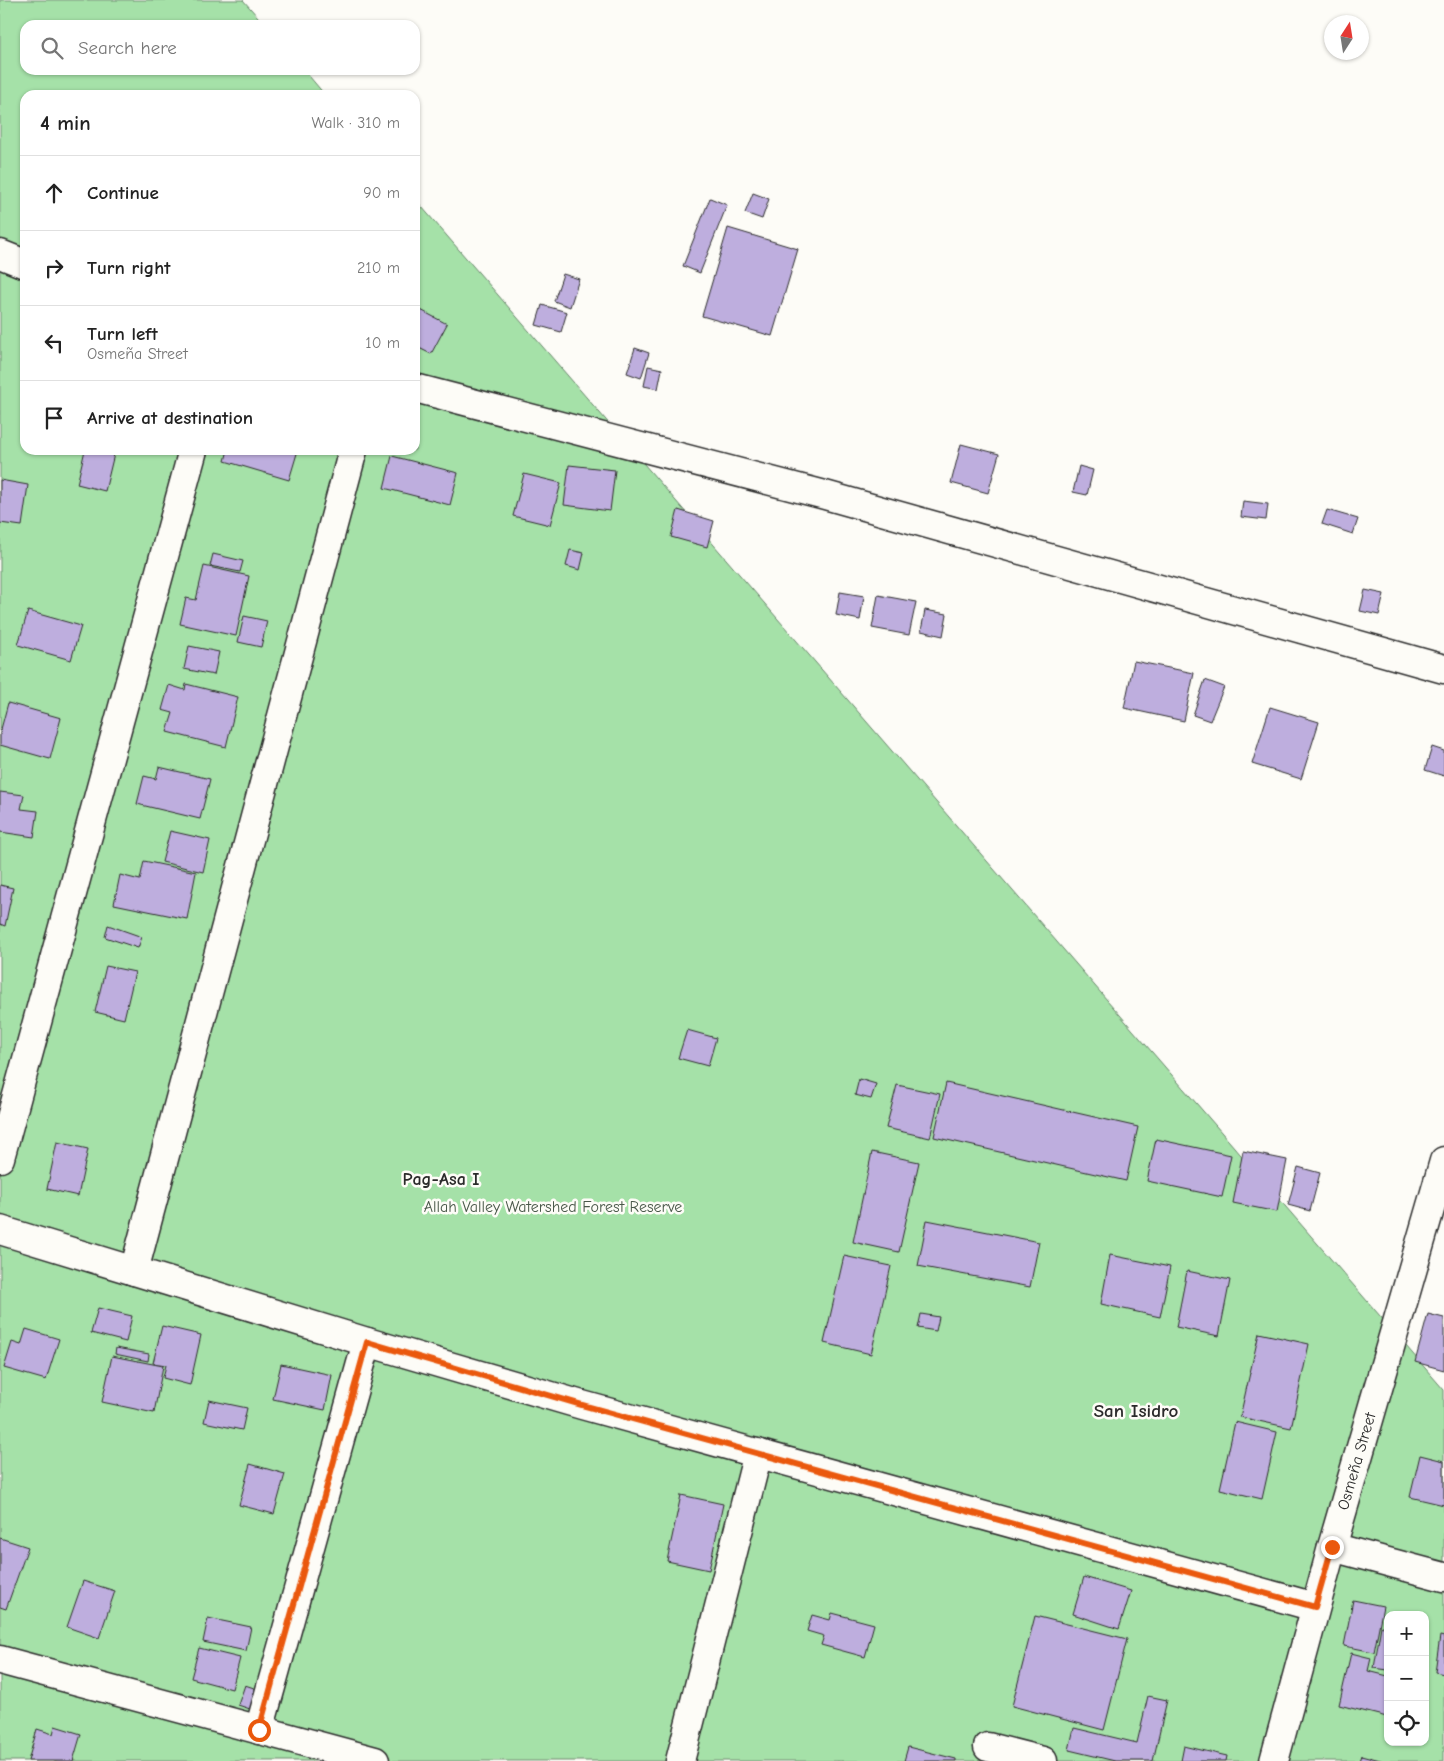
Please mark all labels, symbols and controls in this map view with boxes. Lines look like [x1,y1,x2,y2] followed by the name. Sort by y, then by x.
[1324,15,1369,60] north arrow
[20,20,420,75] search box
[38,34,66,62] icon: search
[78,37,177,59] text: Search here
[40,111,91,135] text: 4 min
[311,114,400,132] text: Walk · 310 m
[40,179,68,207] icon: ahead
[87,182,159,204] text: Continue
[363,184,400,202] text: 90 m
[40,254,68,282] icon: right
[87,257,171,279] text: Turn right
[357,259,400,277] text: 210 m
[87,323,158,345] text: Turn left
[40,329,68,357] icon: left
[365,334,400,352] text: 10 m
[87,345,188,363] text: Osmeña Street
[40,404,68,432] icon: arrive
[87,407,253,429] text: Arrive at destination
[403,1169,479,1190] district label: Pag-Asa I
[424,1198,682,1216] park label: Allah Valley Watershed Forest Reserve
[1094,1400,1178,1422] district label: San Isidro
[1334,1410,1380,1512] street label: Osmeña Street
[1321,1536,1344,1559] route end
[1384,1611,1429,1746] map controls
[1384,1611,1429,1656] button: +
[1384,1656,1429,1701] button: −
[1384,1701,1429,1746] button: locate
[248,1719,271,1742] route start

